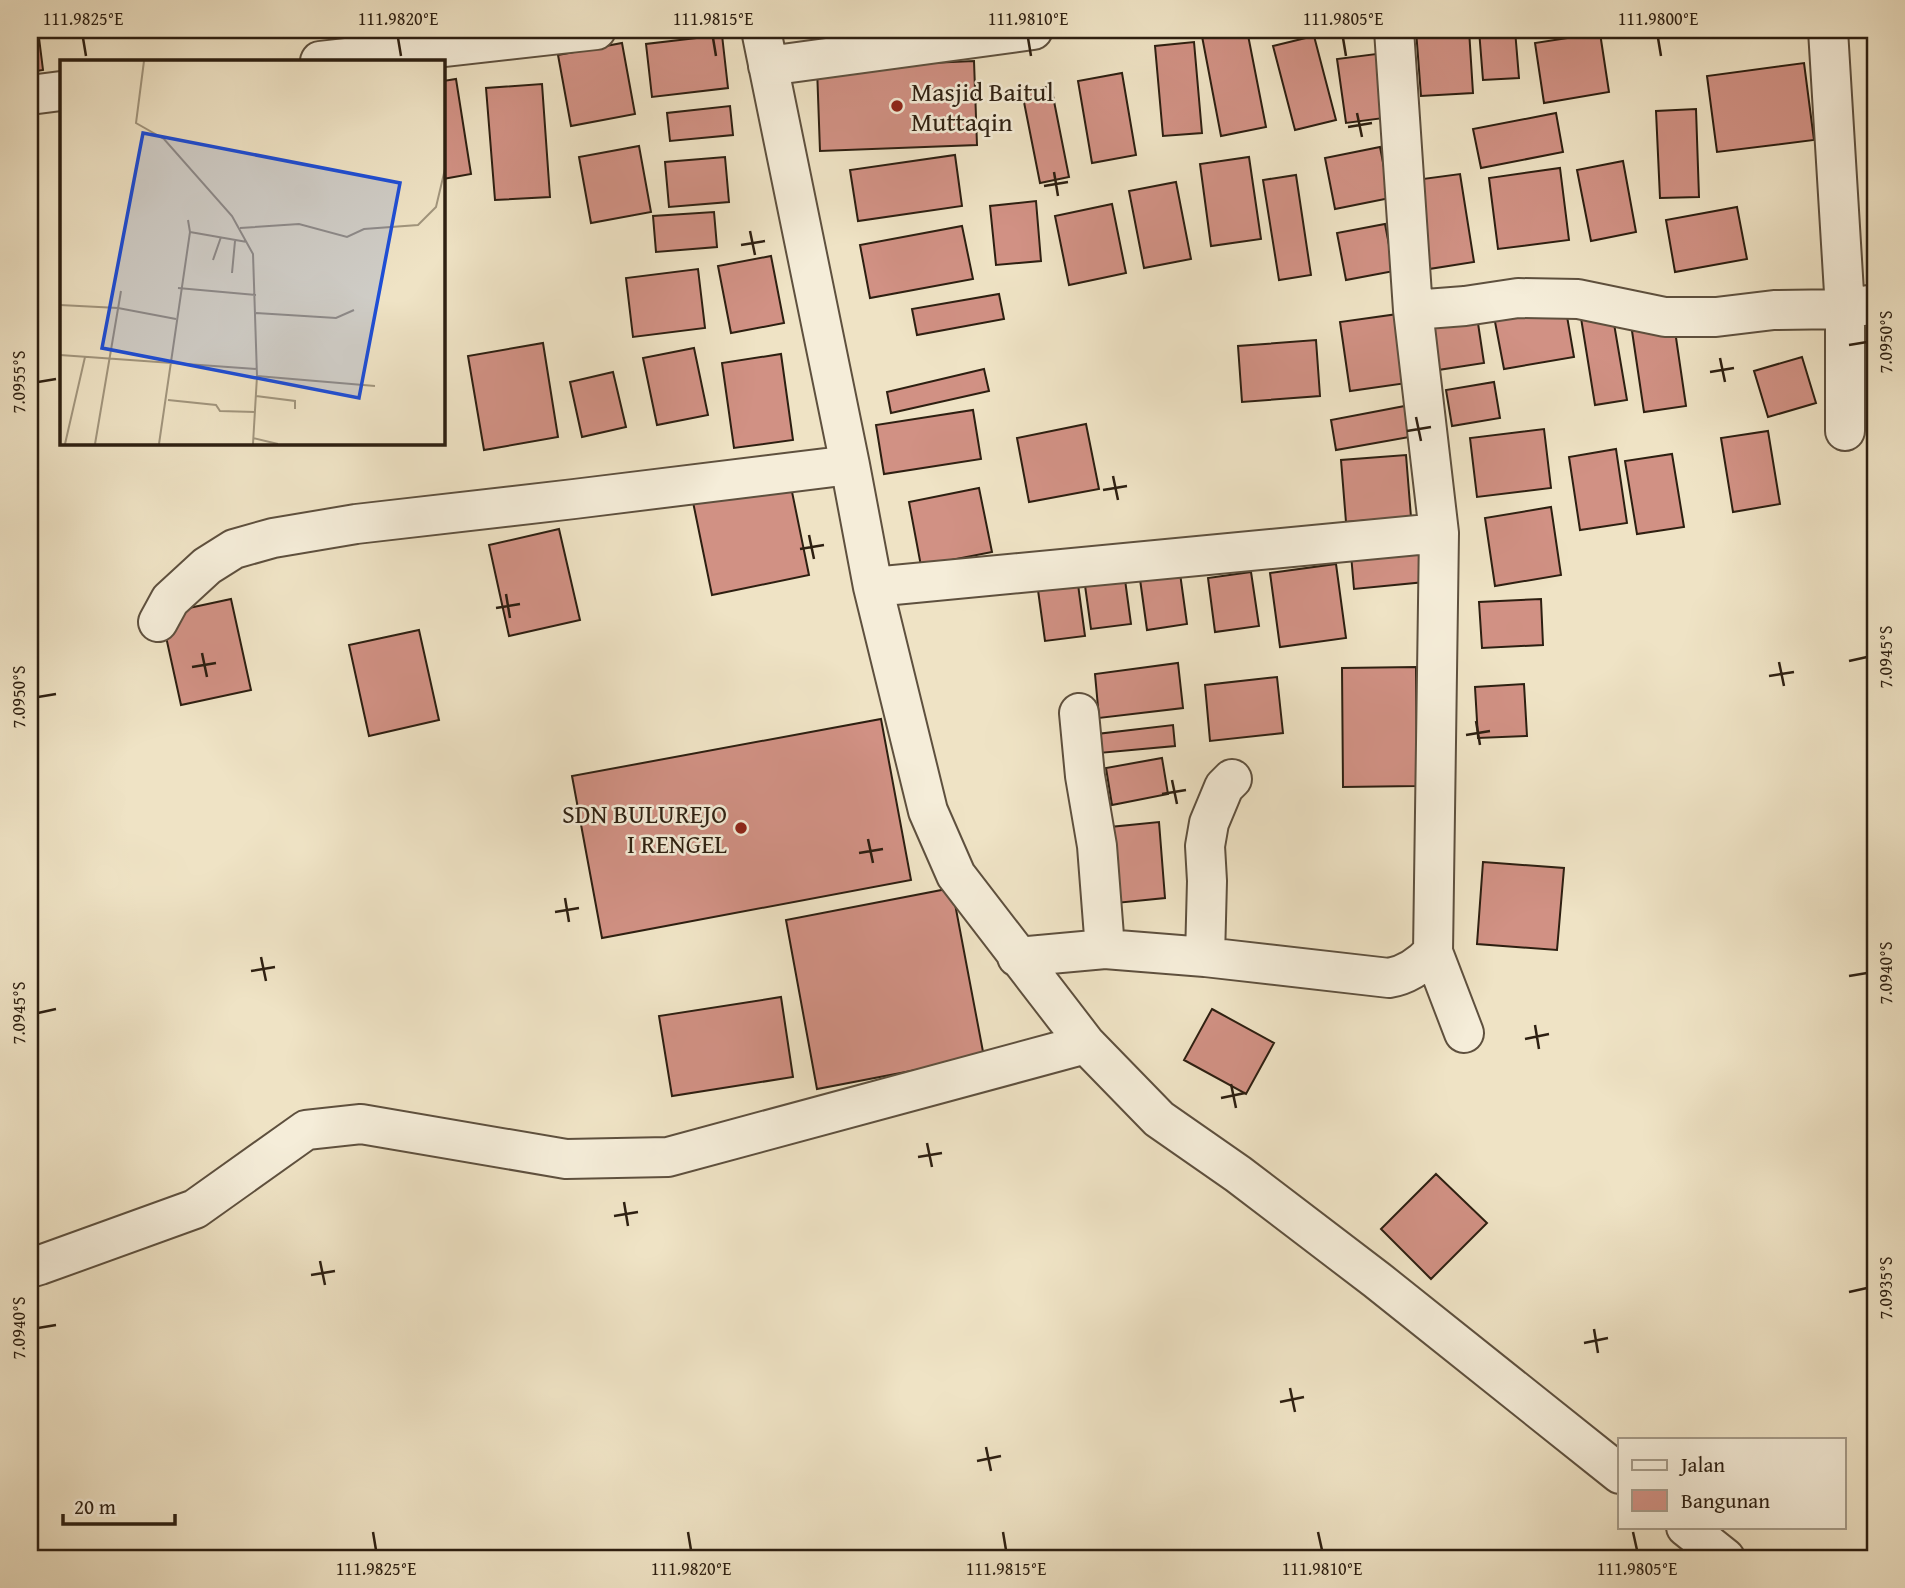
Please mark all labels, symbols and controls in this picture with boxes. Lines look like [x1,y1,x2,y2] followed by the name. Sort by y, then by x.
[43,5,123,32] text: 111.9825°E
[358,5,438,32] text: 111.9820°E
[673,5,753,32] text: 111.9815°E
[988,5,1068,32] text: 111.9810°E
[1303,5,1383,32] text: 111.9805°E
[1618,5,1698,32] text: 111.9800°E
[60,60,444,444] inset map
[911,72,1054,141] place label: Masjid Baitul Muttaqin
[889,98,905,114] marker: Masjid Baitul Muttaqin
[1872,310,1899,373] text: 7.0950°S
[5,350,32,413] text: 7.0955°S
[1872,625,1899,688] text: 7.0945°S
[5,665,32,728] text: 7.0950°S
[562,794,727,863] place label: SDN BULUREJO I RENGEL
[733,820,749,836] marker: SDN BULUREJO I RENGEL
[1872,941,1899,1004] text: 7.0940°S
[5,981,32,1044] text: 7.0945°S
[1872,1256,1899,1319] text: 7.0935°S
[5,1296,32,1359] text: 7.0940°S
[1618,1438,1846,1528] legend
[1678,1449,1725,1480] text: Jalan
[63,1483,175,1527] scale bar
[1681,1485,1770,1516] text: Bangunan
[74,1491,116,1522] text: 20 m
[336,1555,416,1582] text: 111.9825°E
[651,1555,731,1582] text: 111.9820°E
[966,1555,1046,1582] text: 111.9815°E
[1282,1555,1362,1582] text: 111.9810°E
[1597,1555,1677,1582] text: 111.9805°E

